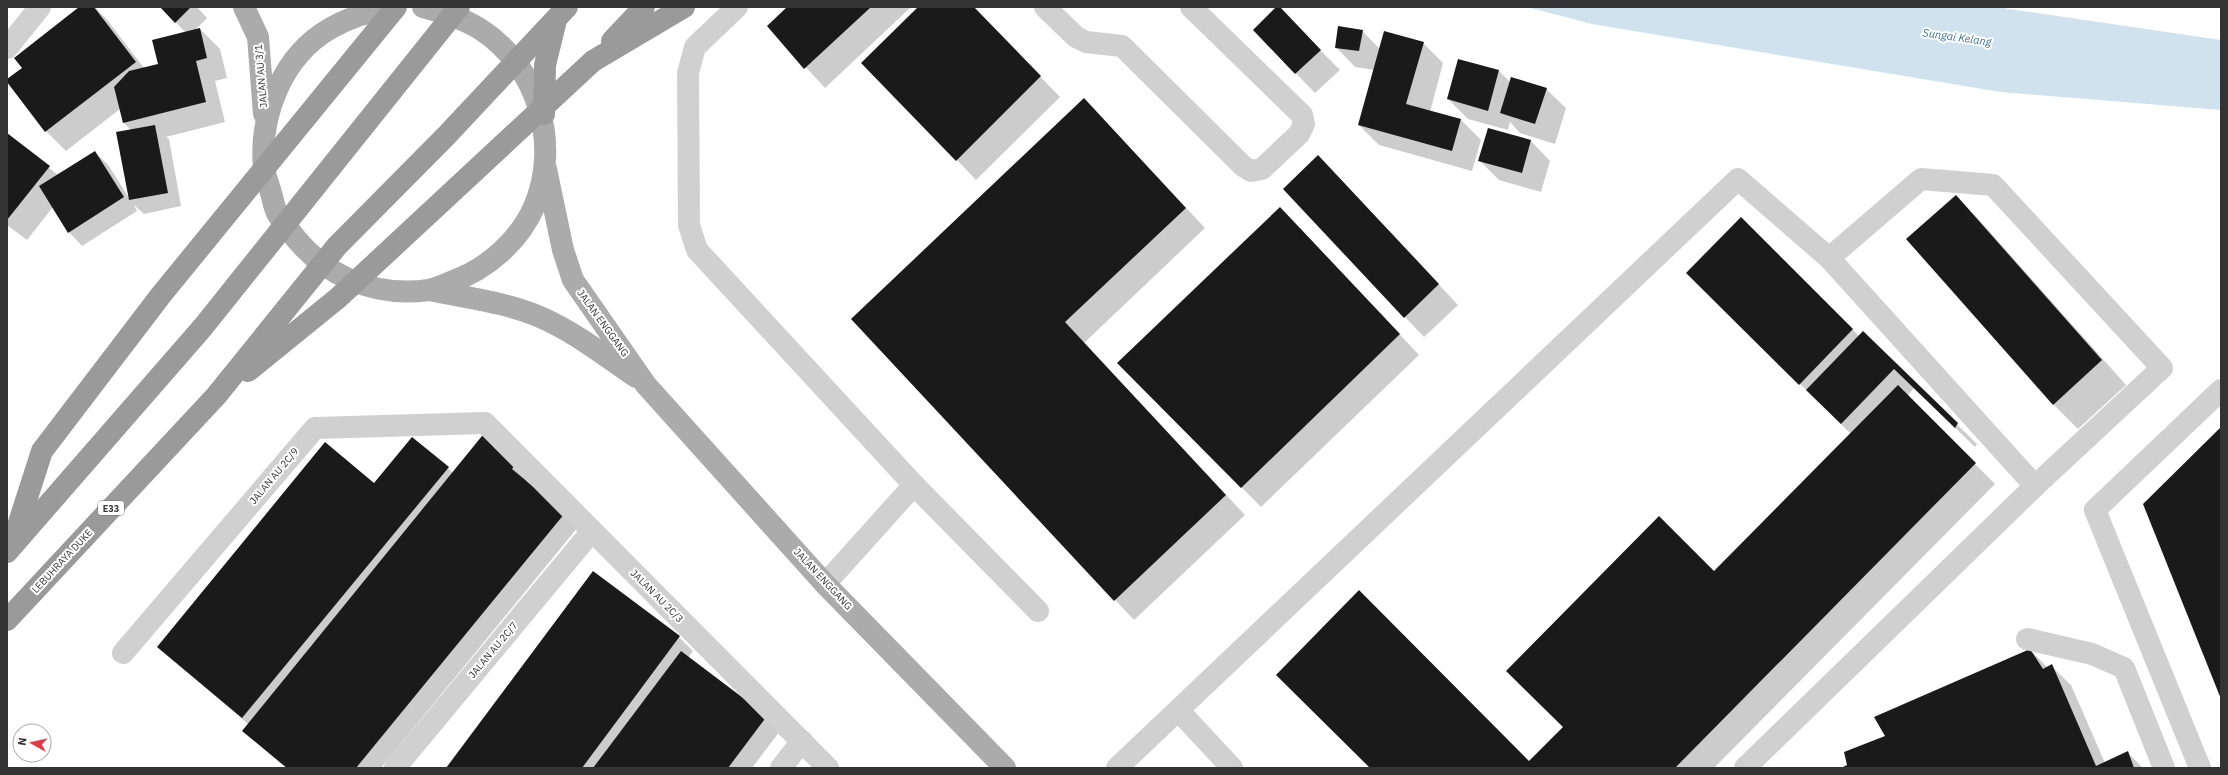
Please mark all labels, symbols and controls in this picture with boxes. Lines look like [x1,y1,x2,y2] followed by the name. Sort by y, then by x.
[1922,25,1993,49] water label: Sungai Kelang
[252,44,270,108] street label: JALAN AU 3/1
[574,287,632,359] street label: JALAN ENGGANG
[247,445,301,507] street label: JALAN AU 2C/9
[98,501,124,515] road number: E33
[29,526,95,596] street label: LEBUHRAYA DUKE
[791,545,855,613] street label: JALAN ENGGANG
[628,567,686,625] street label: JALAN AU 2C/3
[466,619,520,681] street label: JALAN AU 2C/7
[12,723,52,763] north arrow
[15,737,30,747] text: N

